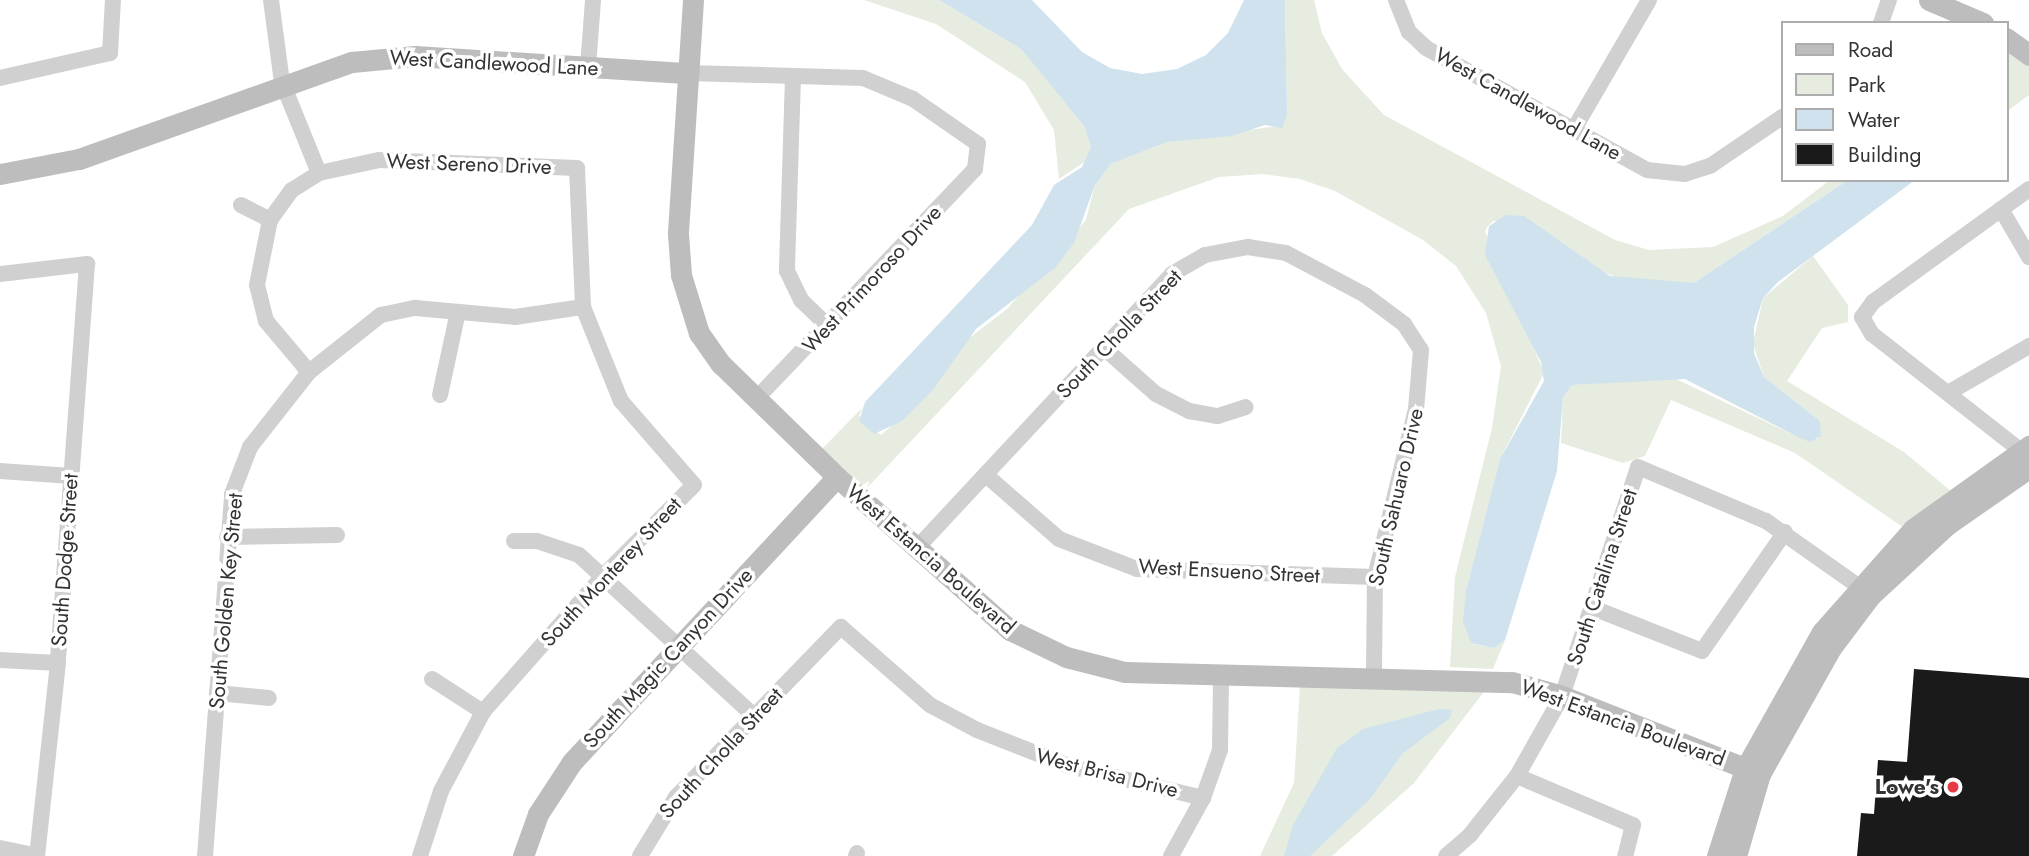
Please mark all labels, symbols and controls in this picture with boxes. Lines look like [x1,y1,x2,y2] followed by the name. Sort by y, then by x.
[1780,21,2008,182] legend
[1848,35,1893,65] text: Road
[1430,42,1626,166] street label: West Candlewood Lane
[389,45,599,81] street label: West Candlewood Lane
[1848,70,1885,100] text: Park
[1848,105,1900,135] text: Water
[1848,140,1921,170] text: Building
[386,149,552,179] street label: West Sereno Drive
[797,200,947,358] street label: West Primoroso Drive
[1051,264,1187,404] street label: South Cholla Street
[1363,406,1429,588] street label: South Sahuaro Drive
[46,473,84,647] street label: South Dodge Street
[841,479,1021,639] street label: West Estancia Boulevard
[1562,486,1642,668] street label: South Catalina Street
[204,492,248,710] street label: South Golden Key Street
[535,492,687,652] street label: South Monterey Street
[1138,554,1320,588] street label: West Ensueno Street
[578,563,758,753] street label: South Magic Canyon Drive
[1517,674,1729,772] street label: West Estancia Boulevard
[654,682,788,824] street label: South Cholla Street
[1033,743,1181,803] street label: West Brisa Drive
[1875,774,1939,800] place label: Lowe's
[1945,779,1961,795] marker: Lowe's

